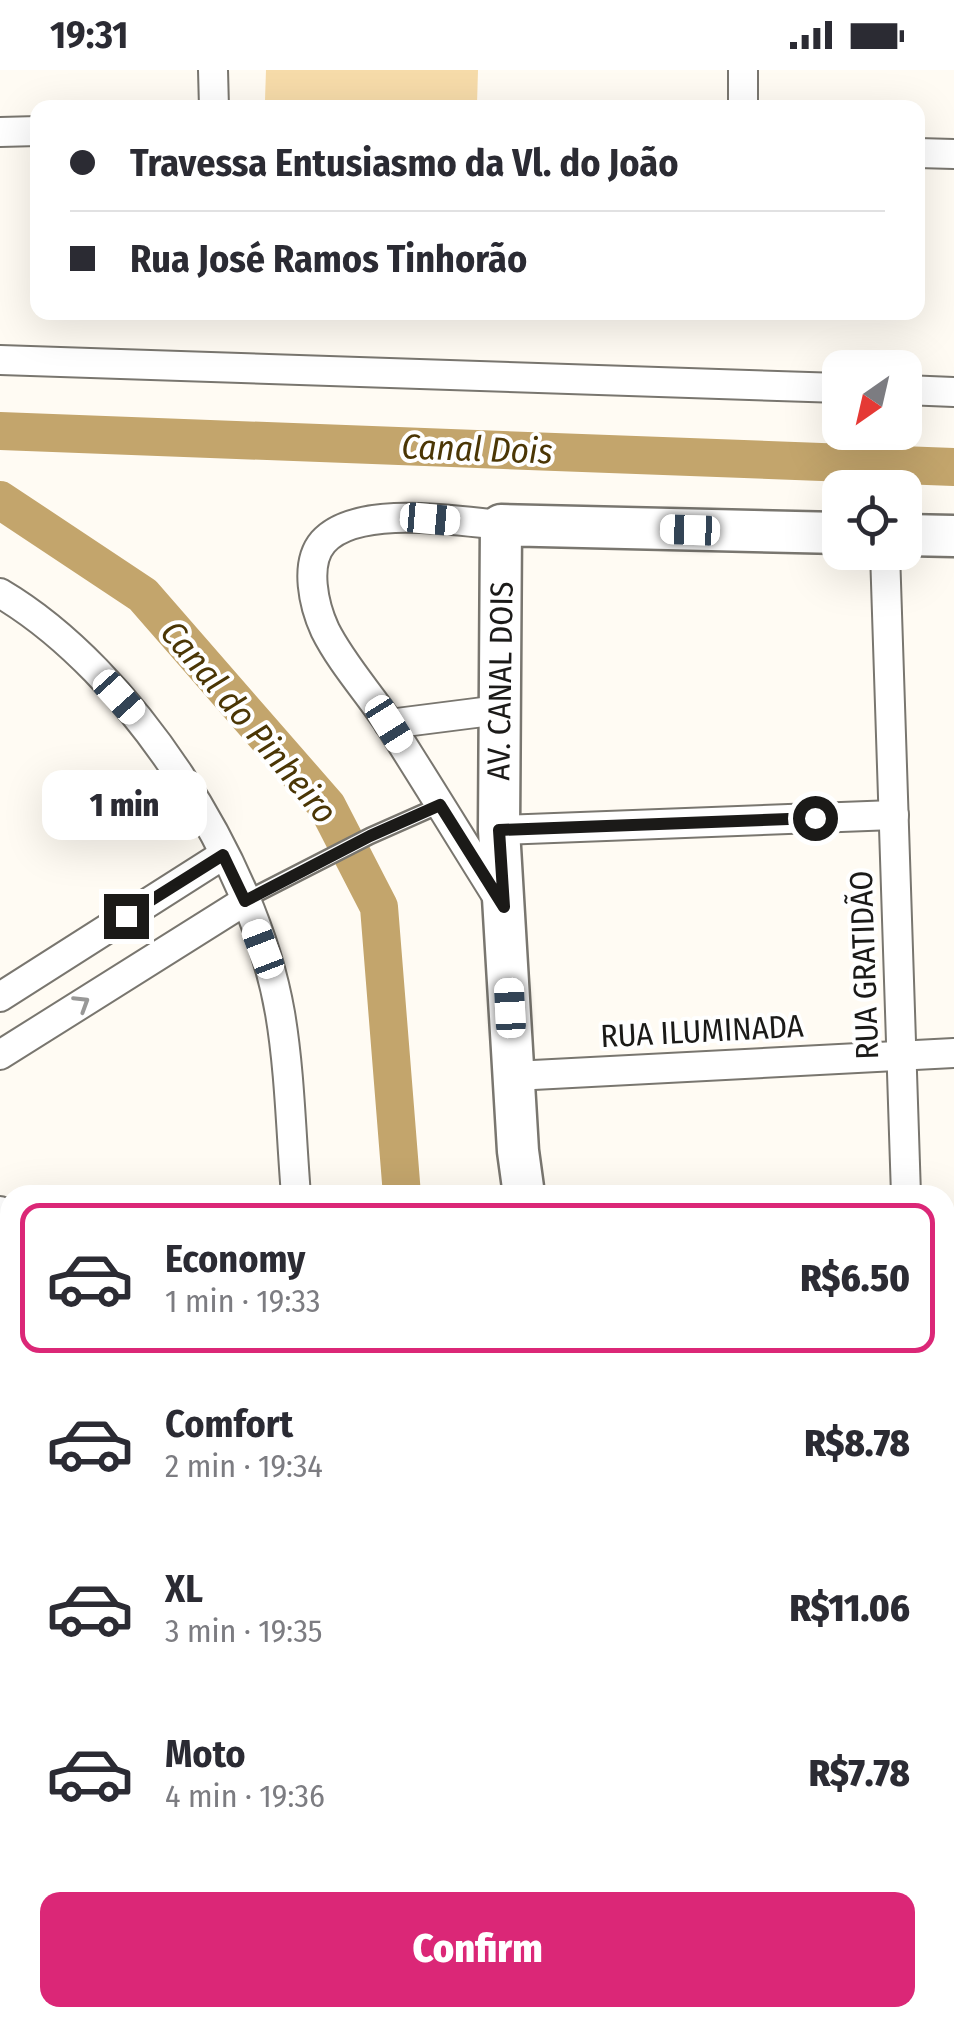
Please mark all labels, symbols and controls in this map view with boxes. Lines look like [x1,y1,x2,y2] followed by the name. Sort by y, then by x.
[50,12,128,58] text: 19:31
[130,140,679,186] text: Travessa Entusiasmo da Vl. do João
[130,236,527,282] text: Rua José Ramos Tinhorão
[822,350,922,450] north arrow
[822,350,922,570] map controls
[401,425,554,473] water label: Canal Dois
[822,470,922,570] button: locate
[399,501,461,537] car
[659,514,721,546] car
[479,581,521,781] street label: AV. CANAL DOIS
[152,612,346,832] water label: Canal do Pinheiro
[88,665,150,729] car
[360,691,418,757] car
[44,771,208,841] callout: 1 min
[90,786,159,824] text: 1 min
[793,796,838,841] route start
[842,870,886,1060] street label: RUA GRATIDÃO
[104,894,149,939] route end
[238,916,288,982] car
[493,977,527,1039] car
[72,996,90,1015] one-way arrow
[600,1007,805,1055] street label: RUA ILUMINADA
[45,1233,135,1323] icon: car
[165,1236,305,1282] text: Economy
[800,1255,910,1301] text: R$6.50
[165,1282,320,1320] text: 1 min · 19:33
[45,1398,135,1488] icon: car
[165,1401,293,1447] text: Comfort
[804,1420,910,1466] text: R$8.78
[165,1447,323,1485] text: 2 min · 19:34
[45,1563,135,1653] icon: car
[165,1566,203,1612] text: XL
[789,1585,910,1631] text: R$11.06
[165,1612,323,1650] text: 3 min · 19:35
[45,1728,135,1818] icon: car
[165,1731,246,1777] text: Moto
[809,1750,910,1796] text: R$7.78
[165,1777,325,1815] text: 4 min · 19:36
[40,1892,915,2007] button: Confirm

